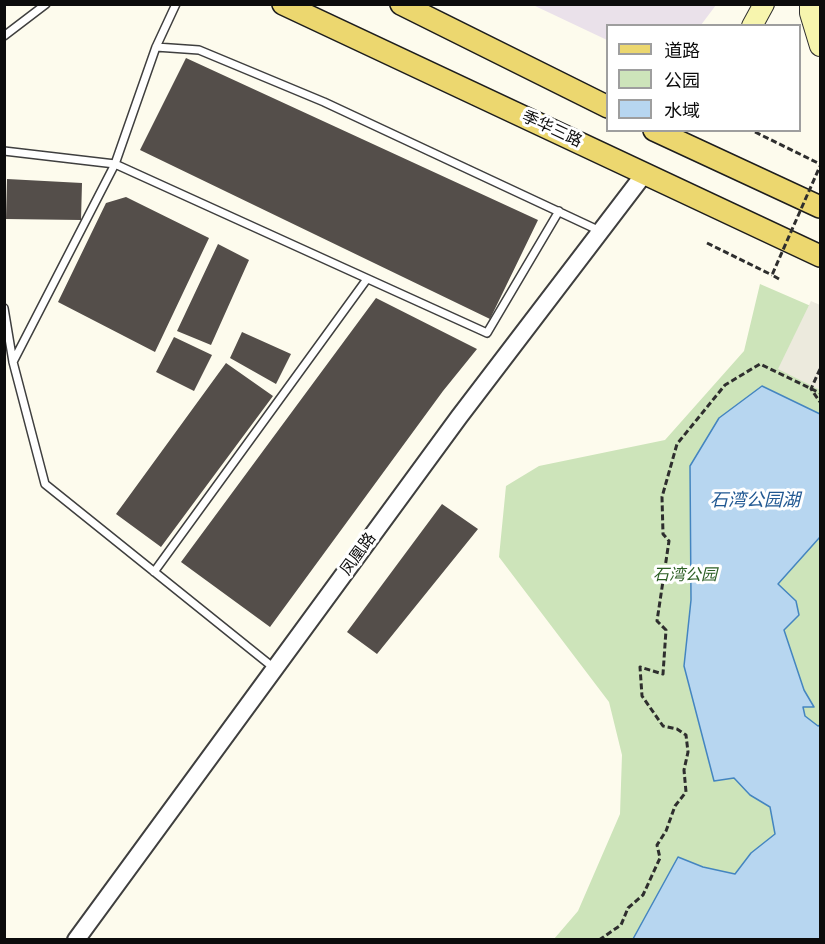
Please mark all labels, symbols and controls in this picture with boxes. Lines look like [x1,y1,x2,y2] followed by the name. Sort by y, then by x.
[606,24,801,132] legend
[664,38,700,62] text: 道路
[664,68,700,92] text: 公园
[664,98,700,122] text: 水域
[519,107,585,151] street label: 季华三路
[710,489,800,511] water label: 石湾公园湖
[336,529,380,579] street label: 凤凰路
[653,565,717,585] park label: 石湾公园

